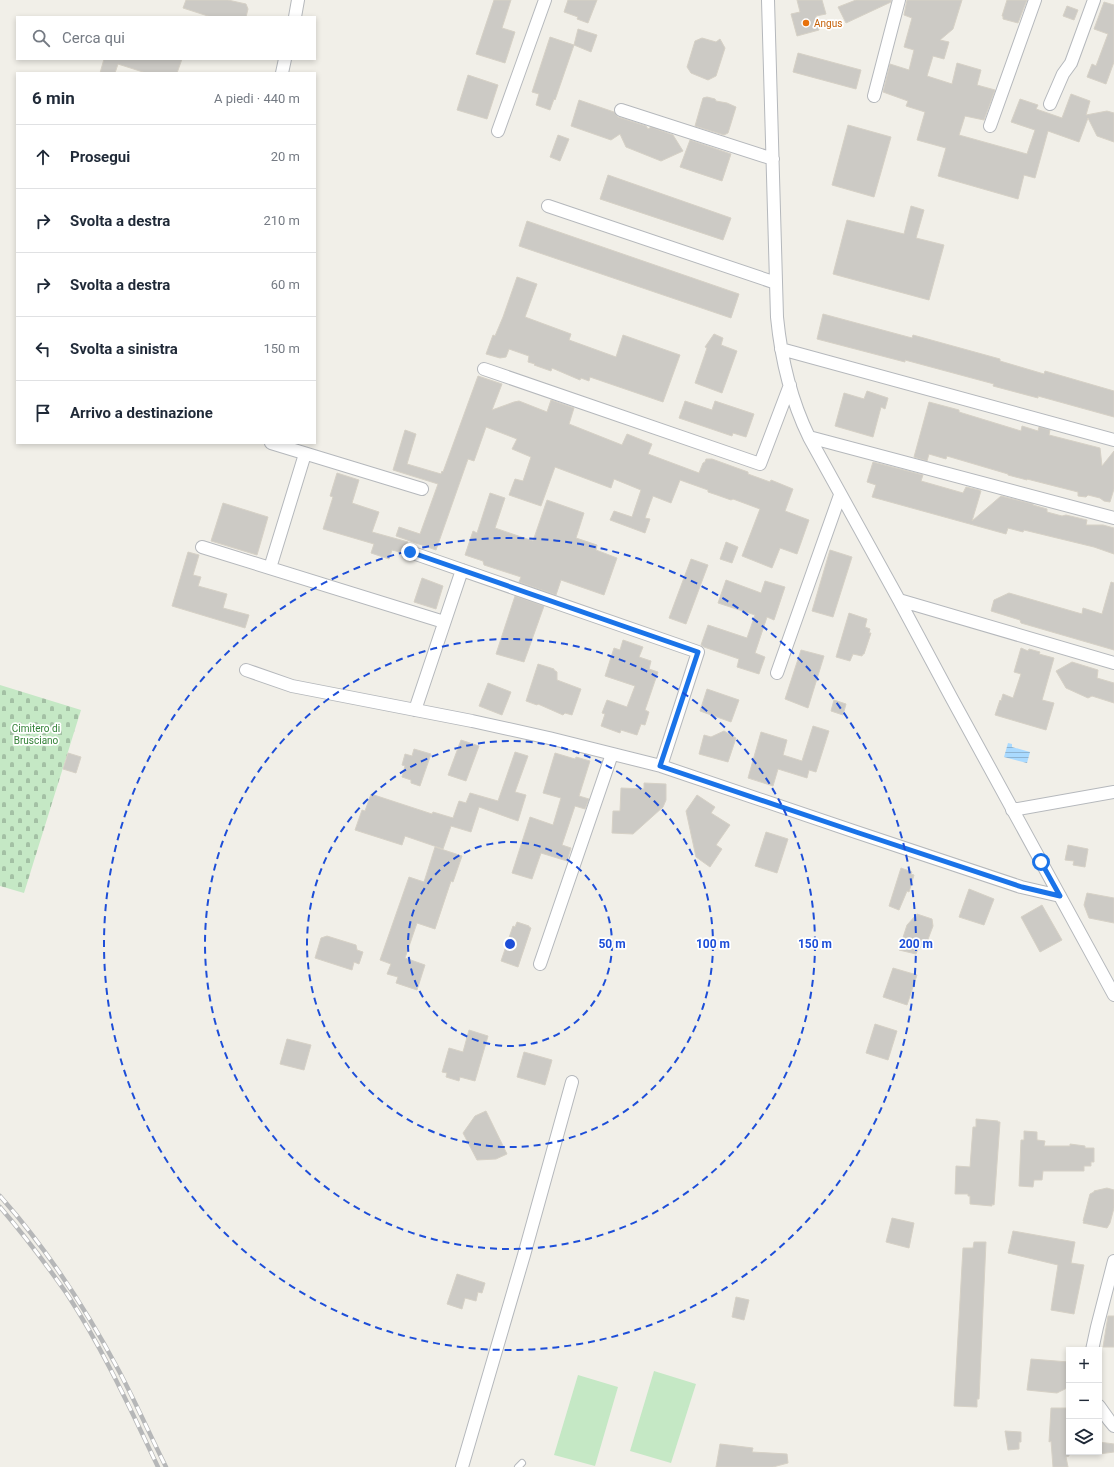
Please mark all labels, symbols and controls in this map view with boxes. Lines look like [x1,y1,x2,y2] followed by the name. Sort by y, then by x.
[16,16,316,60] search box
[801,18,811,28] marker: Angus
[814,18,842,29] place label: Angus
[30,27,52,49] icon: search
[62,29,125,47] text: Cerca qui
[32,88,75,108] text: 6 min
[214,91,300,106] text: A piedi · 440 m
[32,146,54,168] icon: ahead
[70,148,130,166] text: Prosegui
[271,149,300,164] text: 20 m
[32,210,54,232] icon: right
[70,212,170,230] text: Svolta a destra
[263,213,300,228] text: 210 m
[32,274,54,296] icon: right
[70,276,170,294] text: Svolta a destra
[271,277,300,292] text: 60 m
[32,338,54,360] icon: left
[70,340,178,358] text: Svolta a sinistra
[263,341,300,356] text: 150 m
[32,402,54,424] icon: arrive
[70,404,213,422] text: Arrivo a destinazione
[401,543,419,561] route end
[12,723,60,746] park label: Cimitero di Brusciano
[1032,853,1050,871] route start
[503,937,517,951] centre of rings
[598,937,626,951] text: 50 m
[696,937,730,951] text: 100 m
[798,937,832,951] text: 150 m
[899,937,933,951] text: 200 m
[1066,1347,1102,1455] map controls
[1066,1347,1102,1383] button: +
[1066,1383,1102,1419] button: −
[1066,1419,1102,1455] button: layers

